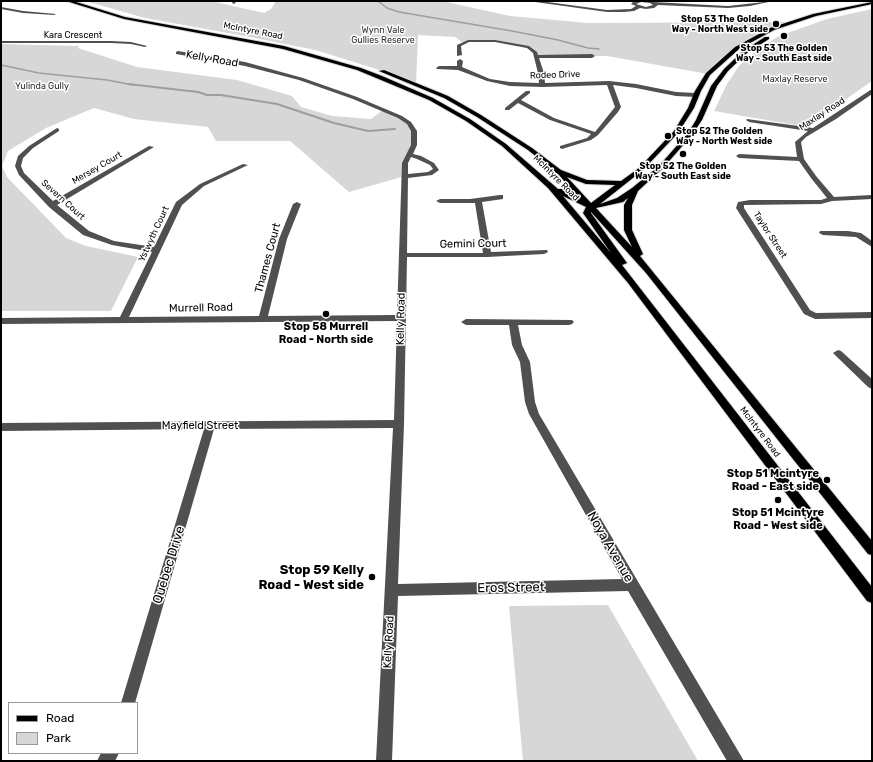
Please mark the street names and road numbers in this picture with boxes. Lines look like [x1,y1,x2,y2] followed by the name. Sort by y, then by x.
[222,20,284,42] street label: McIntyre Road
[44,30,102,40] street label: Kara Crescent
[185,48,239,70] street label: Kelly Road
[530,69,580,81] street label: Rodeo Drive
[797,95,847,133] street label: Maxlay Road
[70,149,124,187] street label: Mersey Court
[531,153,581,203] street label: McIntyre Road
[39,178,87,222] street label: Severn Court
[136,205,172,263] street label: Ystwyth Court
[751,210,789,260] street label: Taylor Street
[252,222,284,294] street label: Thames Court
[439,237,507,251] street label: Gemini Court
[394,293,408,345] street label: Kelly Road
[169,301,233,315] street label: Murrell Road
[738,405,782,459] street label: McIntyre Road
[162,419,238,433] street label: Mayfield Street
[583,509,637,585] street label: Noya Avenue
[150,524,188,606] street label: Quebec Drive
[477,580,545,596] street label: Eros Street
[381,615,397,669] street label: Kelly Road

